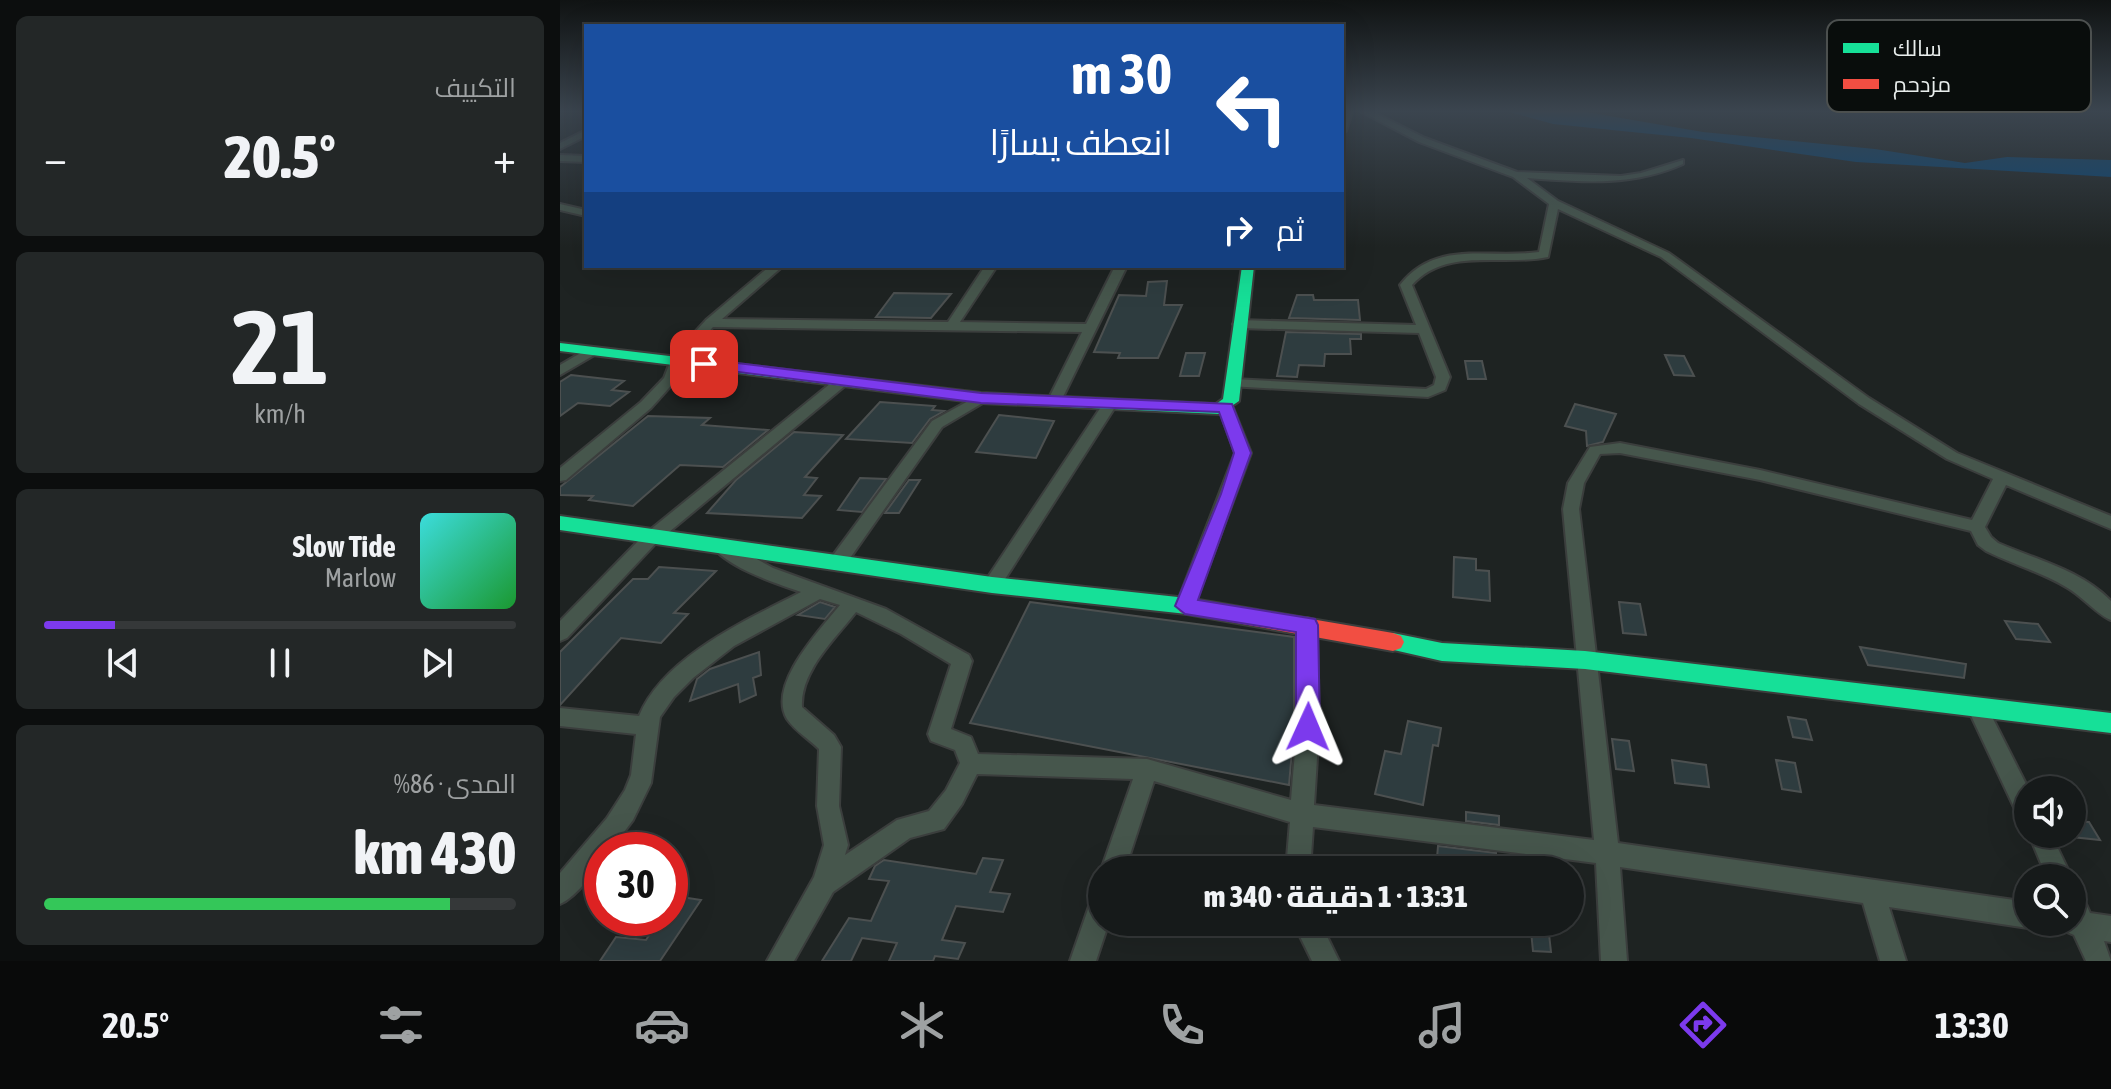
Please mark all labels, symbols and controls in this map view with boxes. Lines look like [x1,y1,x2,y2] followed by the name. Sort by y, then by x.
[1827,20,2091,112] legend
[1893,35,1942,61] text: سالك
[1071,42,1172,106] text: 30 m
[1200,56,1304,160] icon: left
[1893,71,1951,100] text: مزدحم
[434,73,516,103] text: التكييف
[990,121,1172,163] text: انعطف يسارًا
[224,122,336,191] text: 20.5°
[44,132,67,182] text: −
[493,132,516,182] text: +
[1216,208,1260,252] icon: right
[1276,213,1304,247] text: ثم
[231,287,329,406] text: 21
[670,330,738,398] pin
[682,342,726,386] icon: arrive
[254,399,306,429] text: km/h
[293,529,396,563] text: Slow Tide
[325,563,396,593] text: Marlow
[101,641,145,685] icon: previous
[258,641,302,685] icon: pause
[415,641,459,685] icon: next
[1266,685,1350,769] position arrow
[394,769,516,799] text: المدى · 86%
[2014,776,2086,936] map controls
[2014,776,2086,848] button: sound
[354,818,516,887] text: 430 km
[584,832,688,936] speed limit sign: 30
[2014,864,2086,936] button: search
[1204,879,1468,913] text: 13:31 · 1 دقيقة · 340 m
[373,997,429,1053] icon: filters
[634,997,690,1053] icon: car
[894,997,950,1053] icon: climate
[1154,997,1210,1053] icon: phone
[1414,997,1470,1053] icon: music
[1675,997,1731,1053] icon: directions
[102,1004,169,1046] text: 20.5°
[1935,1004,2009,1046] text: 13:30

